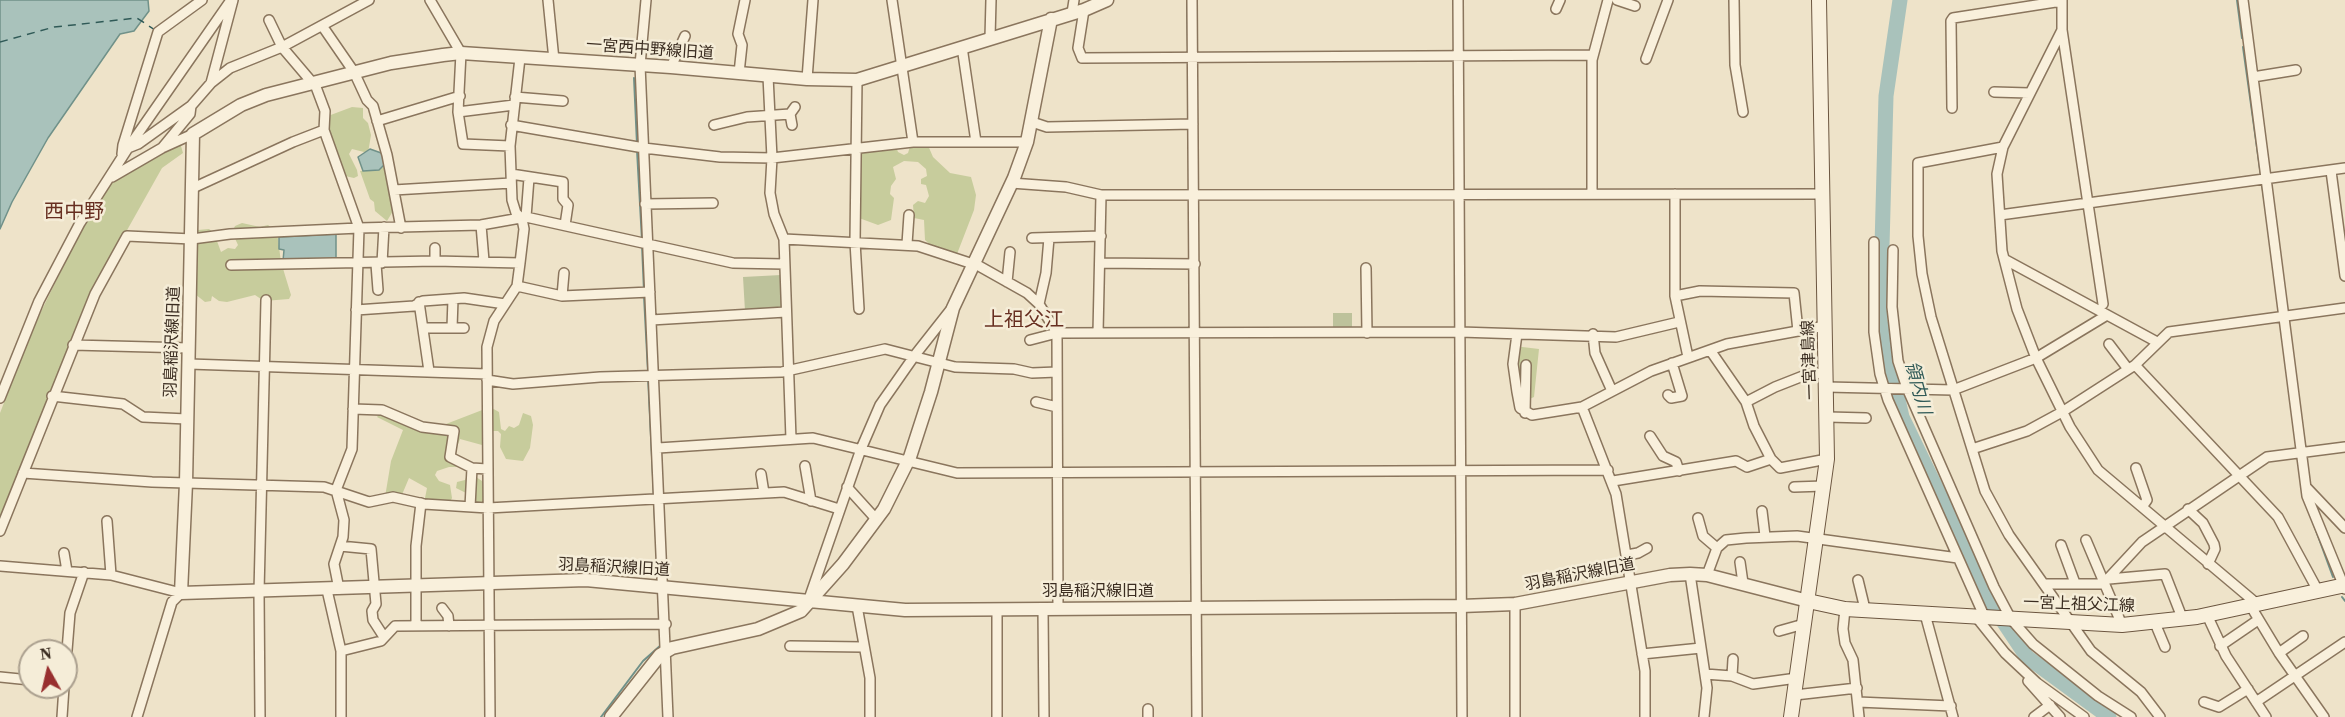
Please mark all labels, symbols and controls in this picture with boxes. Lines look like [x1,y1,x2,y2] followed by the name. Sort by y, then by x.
[585,36,715,64] street label: 一宮西中野線旧道
[44,201,104,225] district label: 西中野
[161,286,185,398] street label: 羽島稲沢線旧道
[984,309,1064,333] district label: 上祖父江
[1799,320,1821,400] street label: 一宮津島線
[1900,359,1934,417] water label: 領内川
[558,555,670,581] street label: 羽島稲沢線旧道
[1523,555,1637,595] street label: 羽島稲沢線旧道
[1042,582,1154,602] street label: 羽島稲沢線旧道
[2023,593,2135,617] street label: 一宮上祖父江線
[18,639,78,699] north arrow
[38,641,53,665] text: N

